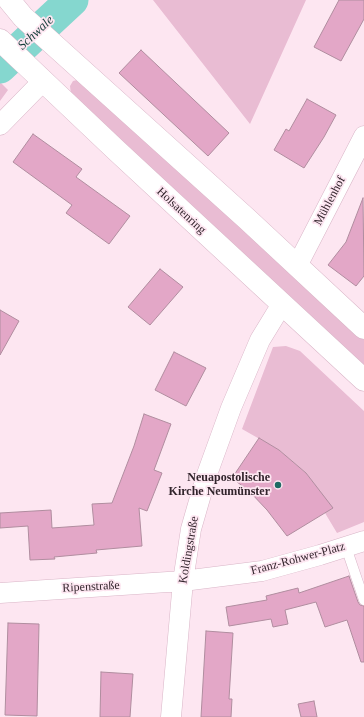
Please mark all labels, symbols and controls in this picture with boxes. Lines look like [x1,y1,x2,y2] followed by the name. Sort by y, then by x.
[15,13,57,53] water label: Schwale
[311,174,349,228] street label: Mühlenhof
[153,185,209,237] street label: Holsatenring
[169,471,270,499] place label: Neuapostolische Kirche Neumünster
[273,480,283,490] marker: Neuapostolische Kirche Neumünster
[176,515,202,585] street label: Koldingstraße
[249,539,347,579] street label: Franz-Rohwer-Platz
[62,578,120,596] street label: Ripenstraße

